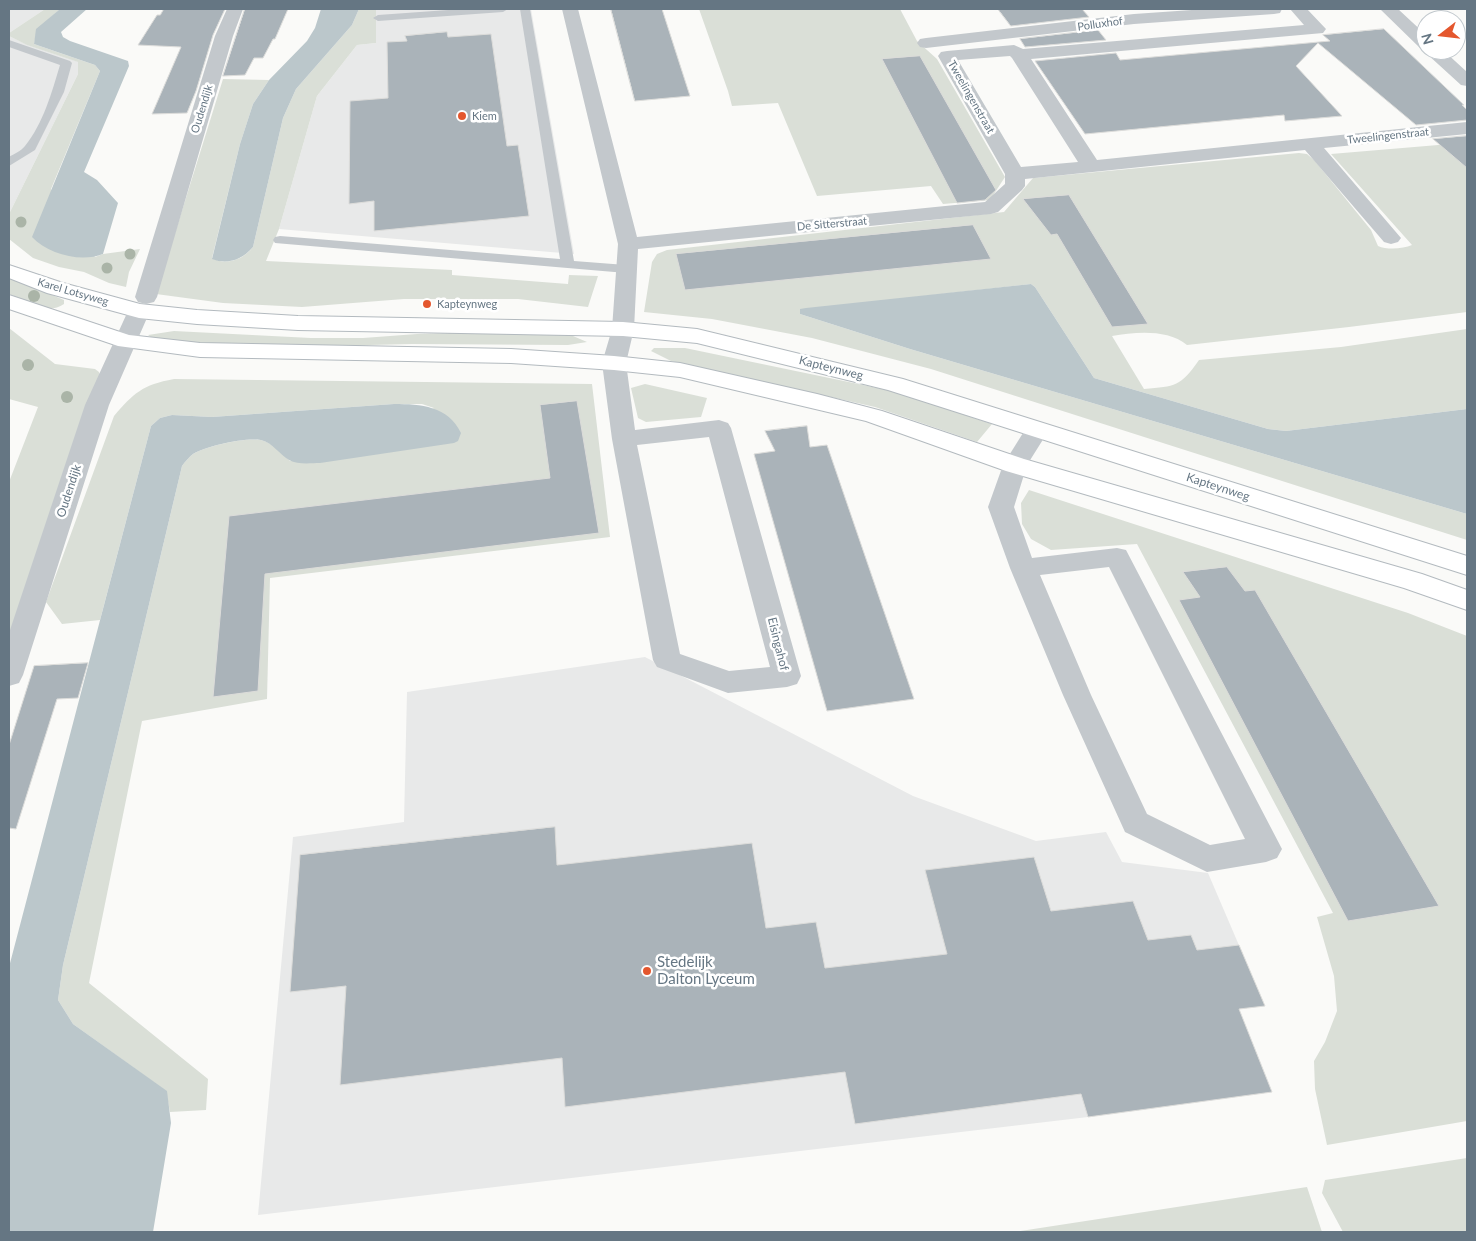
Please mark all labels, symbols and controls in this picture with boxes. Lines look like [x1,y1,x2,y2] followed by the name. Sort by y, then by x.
[1416,10,1466,60] north arrow
[1077,14,1123,34] street label: Polluxhof
[1417,31,1437,47] text: N
[945,58,997,136] street label: Tweelingenstraat
[188,83,216,135] street label: Oudendijk
[472,109,497,123] place label: Kiem
[456,110,468,122] marker: Kiem
[1346,125,1430,147] street label: Tweelingenstraat
[796,214,868,234] street label: De Sitterstraat
[36,276,110,308] street label: Karel Lotsyweg
[437,297,497,311] place label: Kapteynweg
[421,298,433,310] marker: Kapteynweg
[797,353,865,383] street label: Kapteynweg
[54,463,84,519] street label: Oudendijk
[1185,470,1251,504] street label: Kapteynweg
[764,616,792,672] street label: Eisingahof
[657,953,755,988] place label: Stedelijk Dalton Lyceum
[641,965,653,977] marker: Stedelijk Dalton Lyceum

